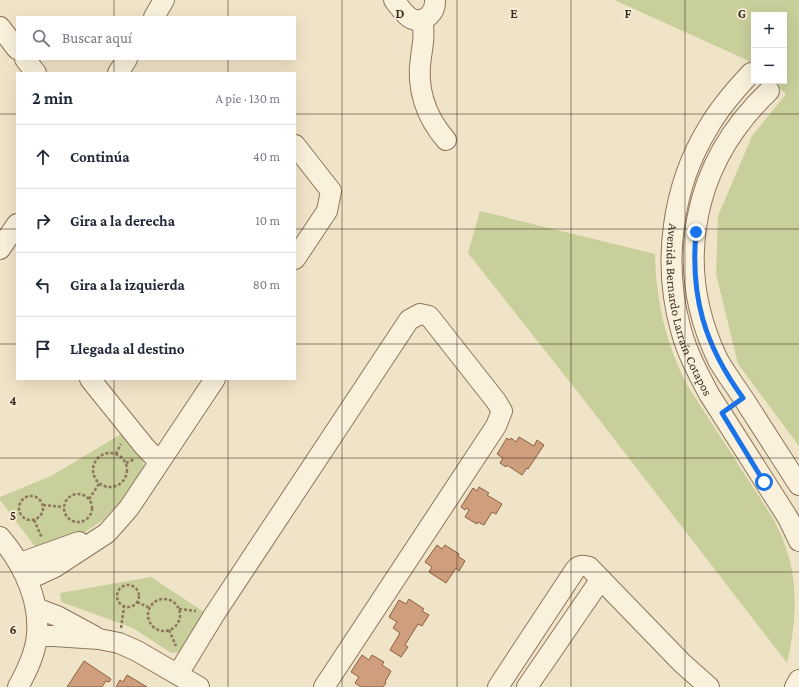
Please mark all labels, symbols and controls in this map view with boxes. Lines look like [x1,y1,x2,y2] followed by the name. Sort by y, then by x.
[396,6,405,21] text: D
[510,6,518,21] text: E
[625,6,632,21] text: F
[738,6,746,21] text: G
[751,12,787,84] map controls
[751,12,787,48] button: +
[16,16,296,60] search box
[30,27,52,49] icon: search
[62,30,132,46] text: Buscar aquí
[751,48,787,84] button: −
[32,89,73,108] text: 2 min
[216,91,280,106] text: A pie · 130 m
[32,146,54,168] icon: ahead
[70,149,130,165] text: Continúa
[253,149,280,164] text: 40 m
[32,210,54,232] icon: right
[70,213,175,229] text: Gira a la derecha
[255,213,280,228] text: 10 m
[664,223,716,398] street label: Avenida Bernardo Larraín Cotapos
[687,223,705,241] route end
[32,274,54,296] icon: left
[70,277,185,293] text: Gira a la izquierda
[253,277,280,292] text: 80 m
[32,338,54,360] icon: arrive
[70,341,185,357] text: Llegada al destino
[9,393,17,408] text: 4
[755,473,773,491] route start
[10,508,16,523] text: 5
[9,622,17,637] text: 6

